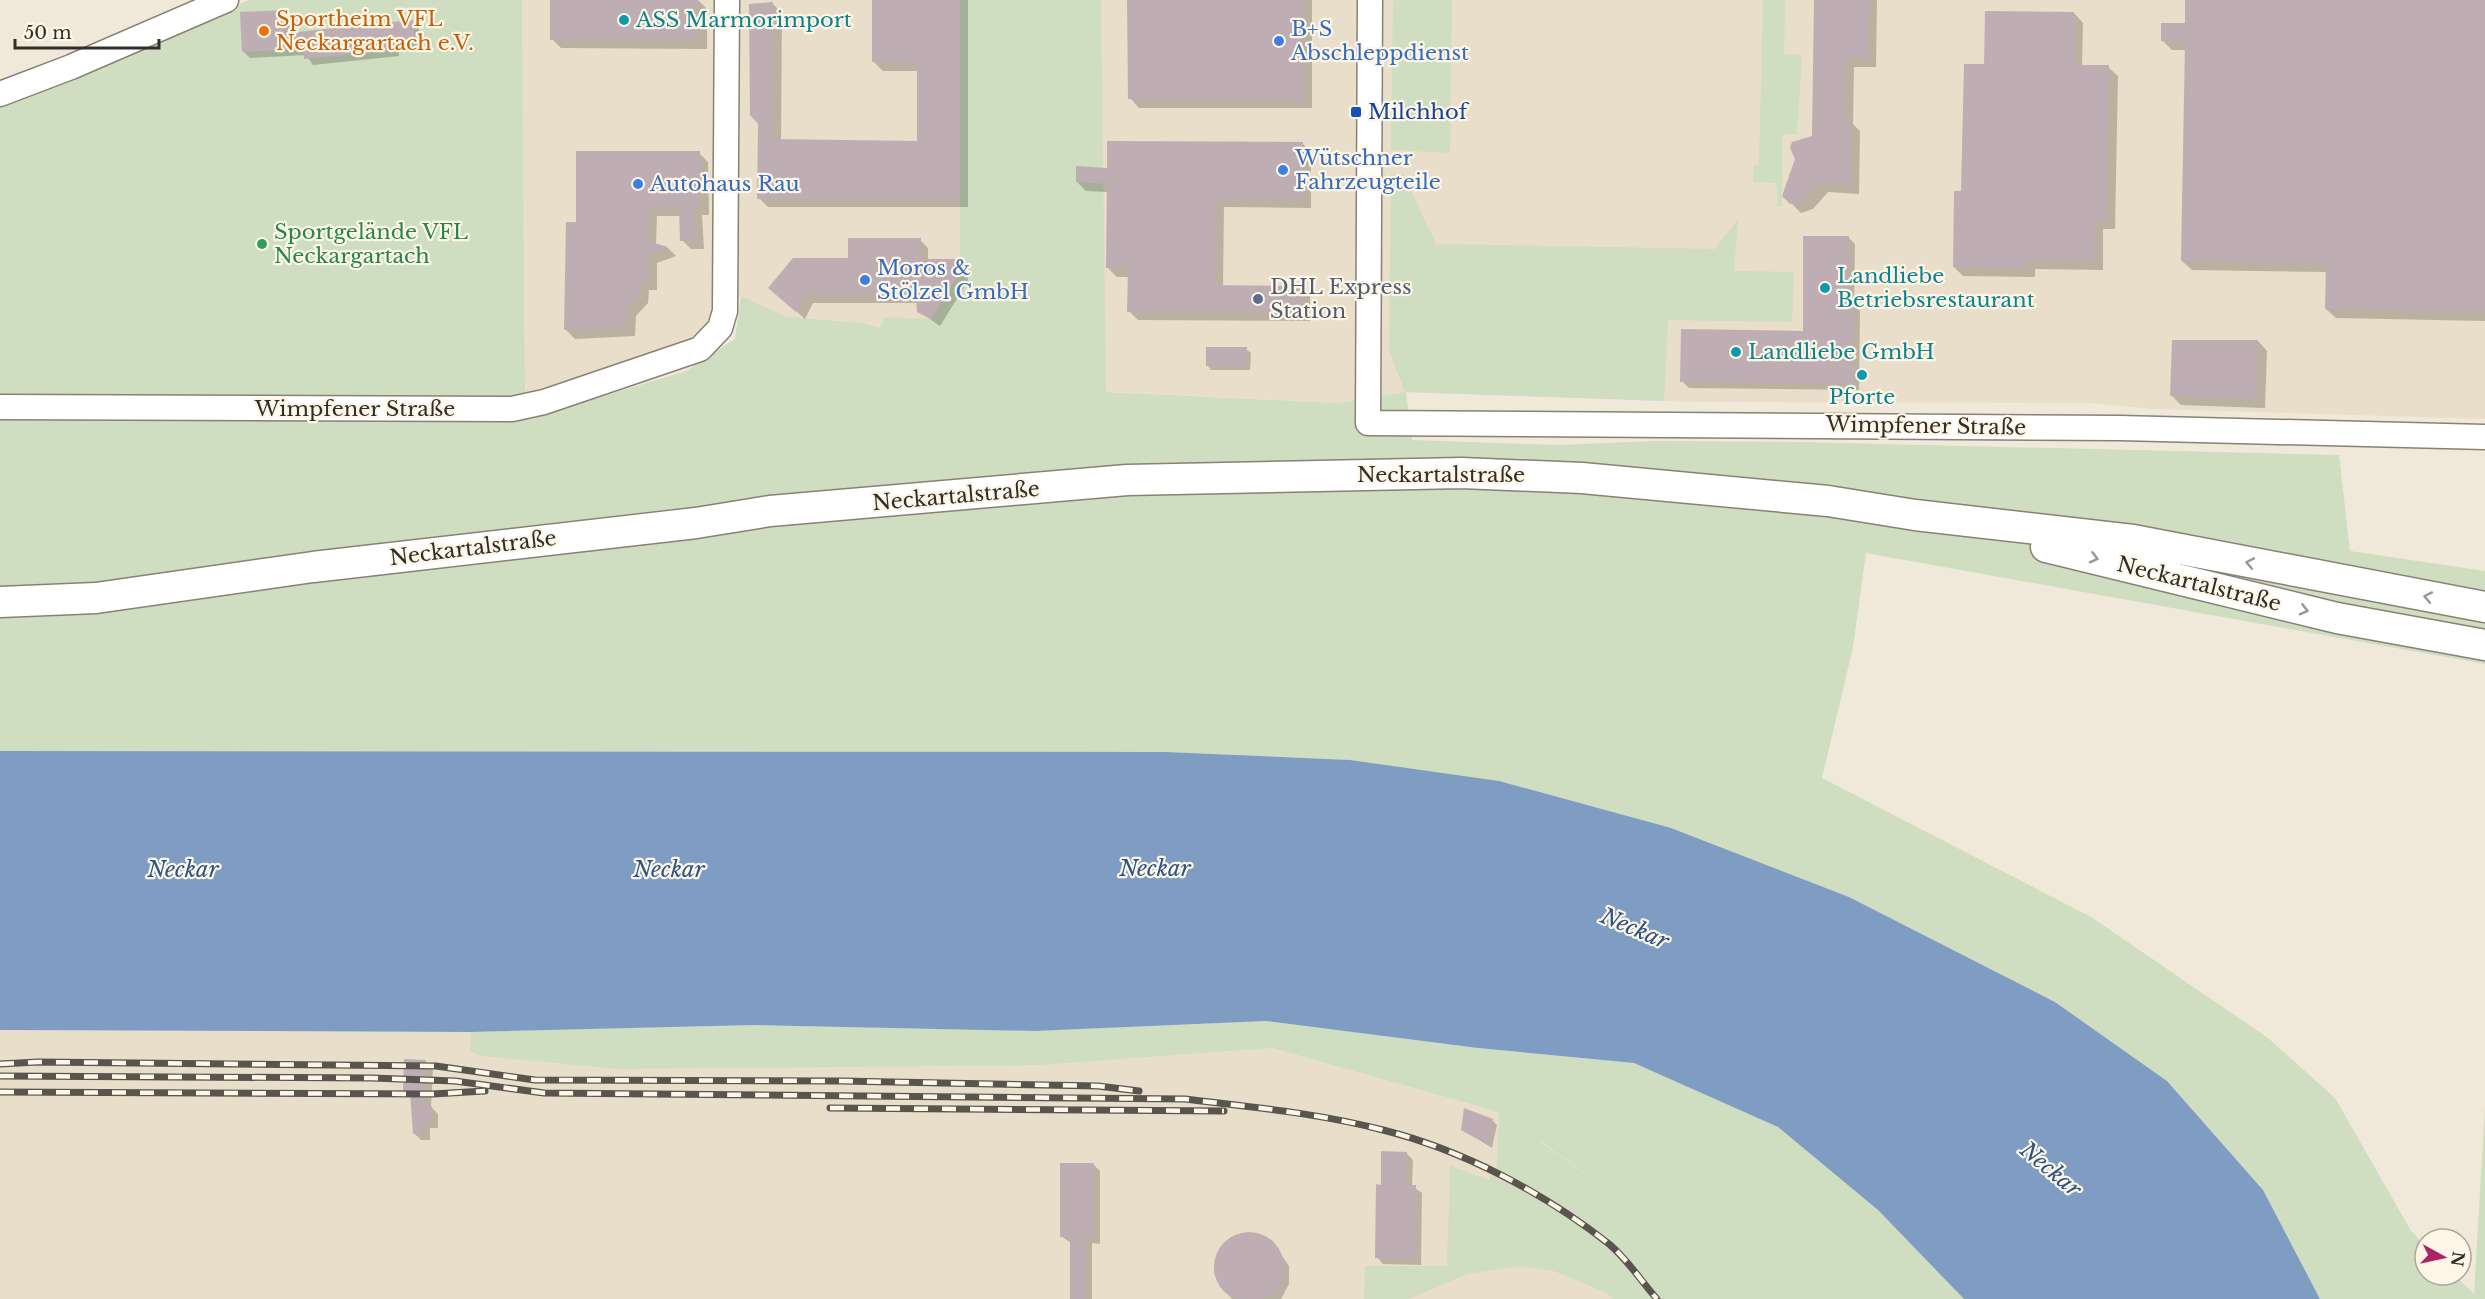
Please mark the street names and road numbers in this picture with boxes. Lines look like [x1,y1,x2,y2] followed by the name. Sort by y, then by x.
[254,396,455,422] street label: Wimpfener Straße
[1825,411,2026,441] street label: Wimpfener Straße
[1357,462,1525,488] street label: Neckartalstraße
[871,476,1041,516] street label: Neckartalstraße
[388,525,558,571] street label: Neckartalstraße
[2114,551,2284,617] street label: Neckartalstraße

